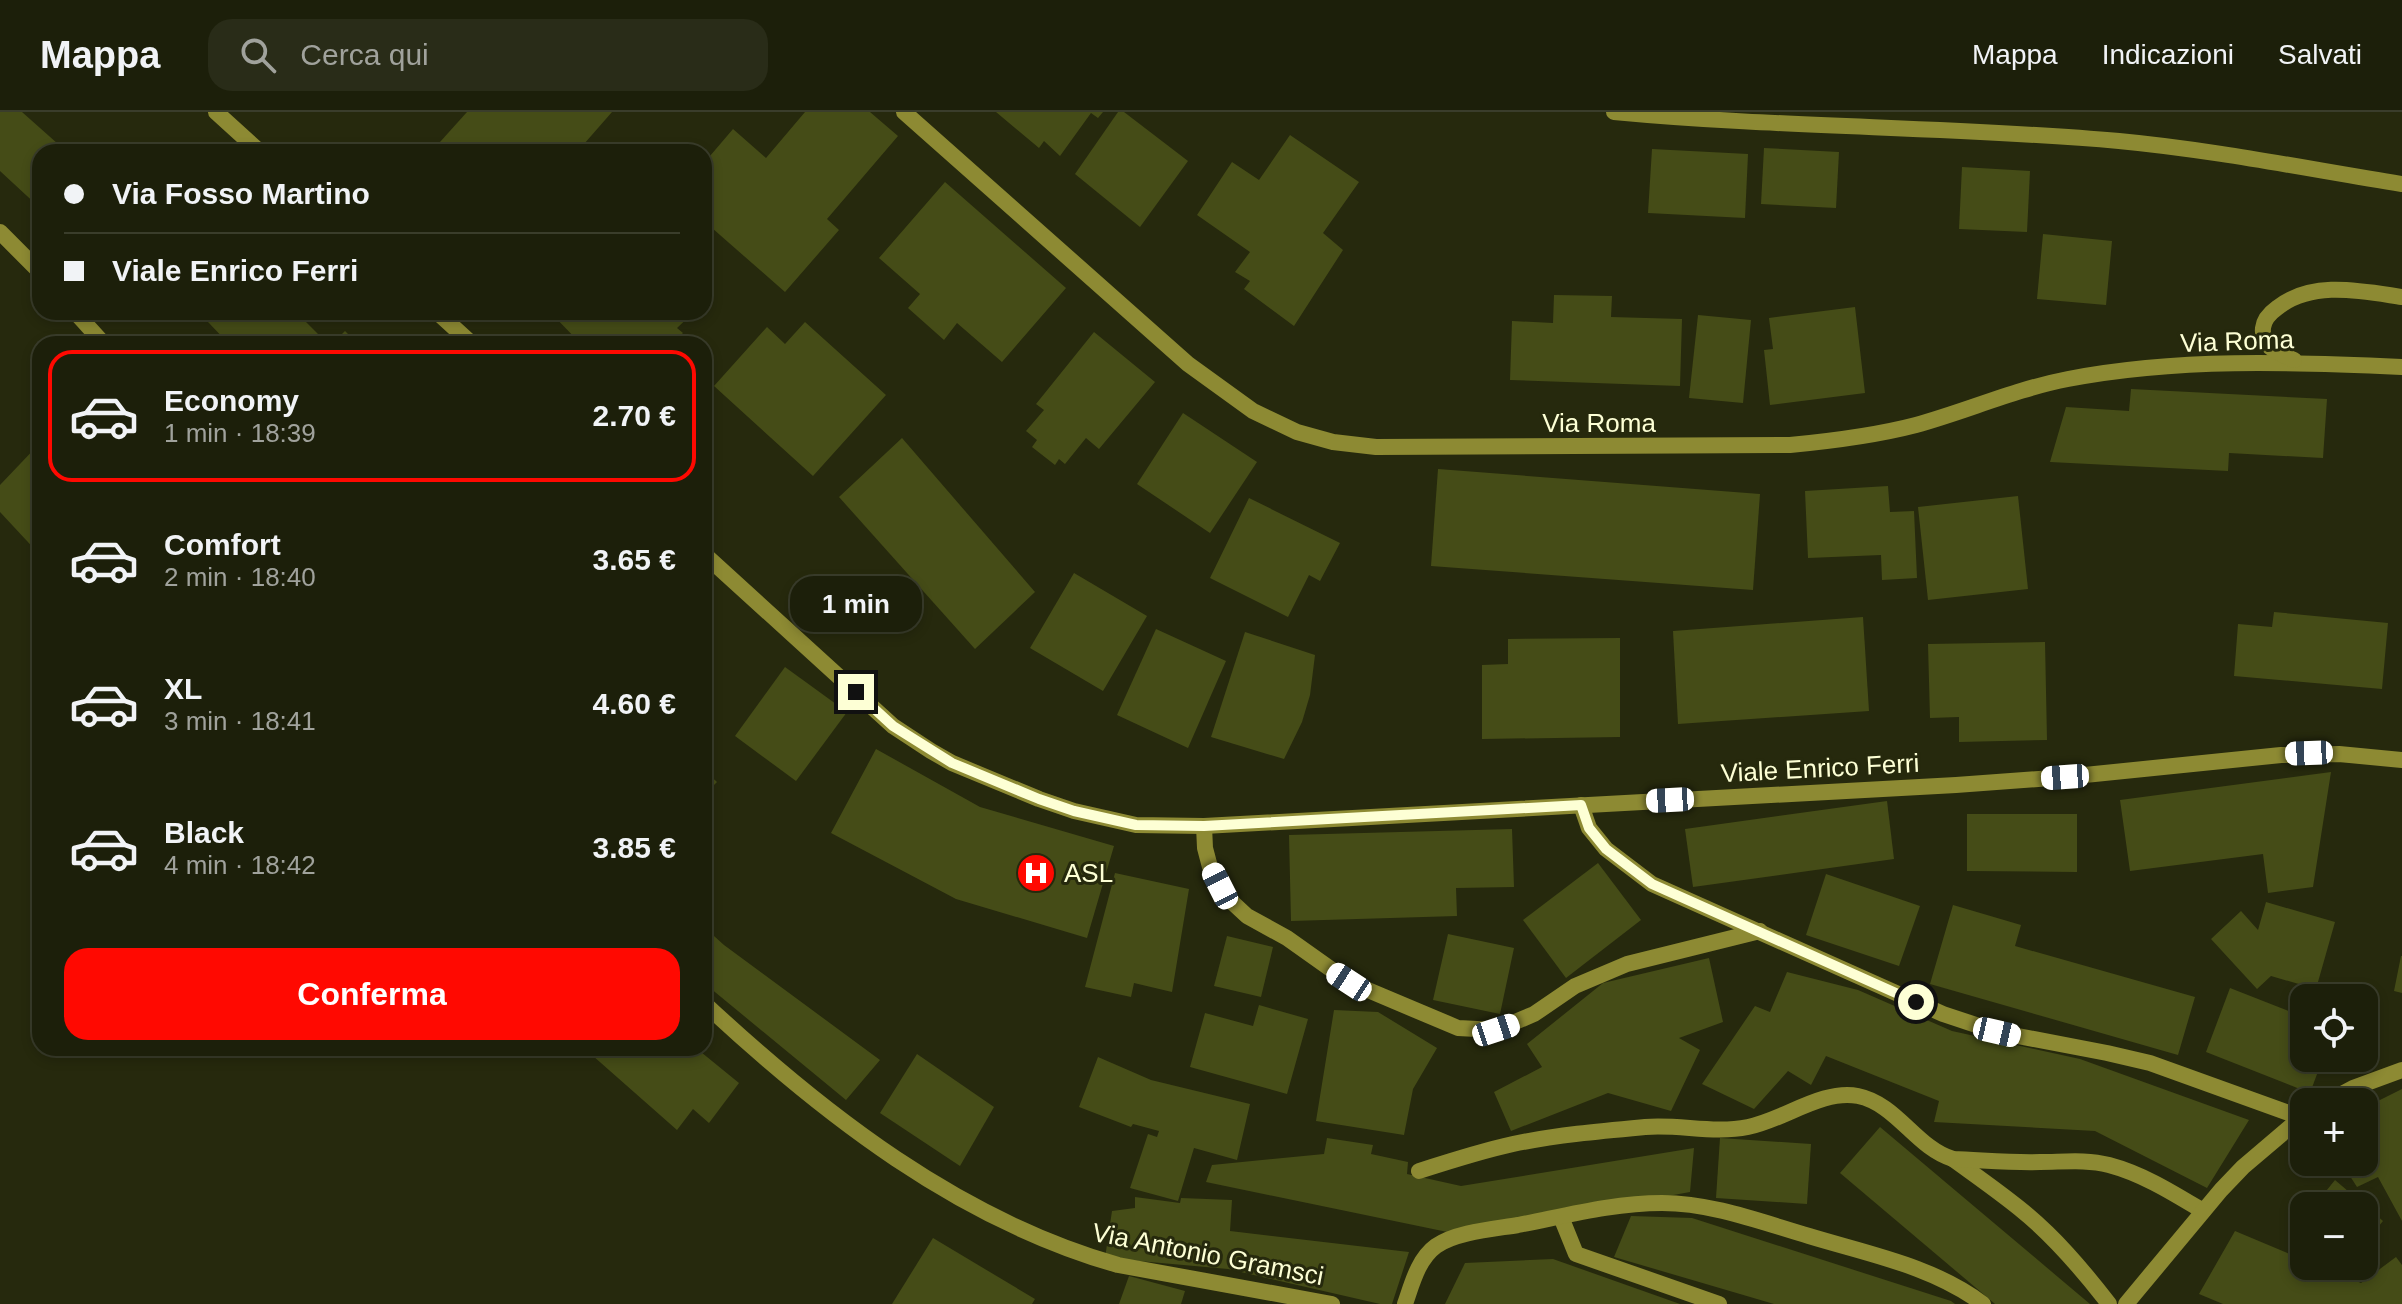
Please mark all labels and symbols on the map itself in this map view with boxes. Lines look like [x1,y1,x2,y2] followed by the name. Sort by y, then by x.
[2180,324,2295,358] street label: Via Roma
[1542,408,1656,438] street label: Via Roma
[790,576,922,632] callout: 1 min
[838,674,874,710] route end
[2285,740,2333,766] car
[1720,748,1920,788] street label: Viale Enrico Ferri
[2040,763,2090,791] car
[1645,787,1695,813] car
[1015,852,1057,894] hospital icon: ASL
[1064,858,1113,888] place label: ASL
[1198,859,1242,913] car
[1322,959,1376,1005] car
[1898,984,1934,1020] route start
[1469,1011,1523,1049] car
[1971,1015,2023,1049] car
[1090,1217,1326,1291] street label: Via Antonio Gramsci

